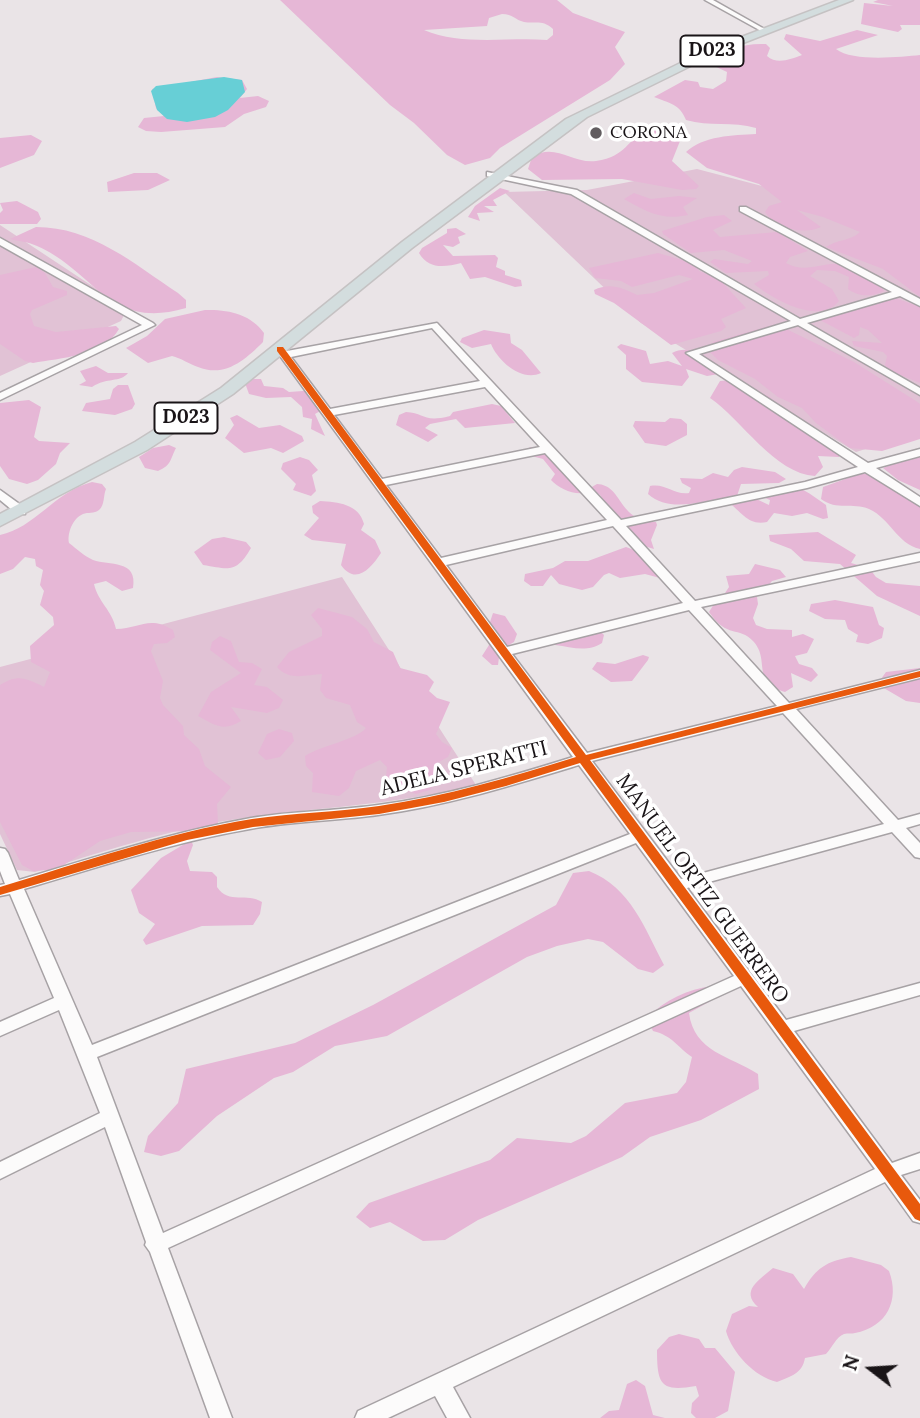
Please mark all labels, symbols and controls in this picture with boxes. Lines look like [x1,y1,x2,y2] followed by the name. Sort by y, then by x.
[680,36,744,66] road number: D023
[610,122,687,144] place label: CORONA
[588,125,604,141] marker: CORONA
[154,402,218,434] road number: D023
[378,736,550,802] street label: ADELA SPERATTI
[610,769,794,1009] street label: MANUEL ORTIZ GUERRERO
[836,1334,906,1404] north arrow
[837,1352,865,1373] text: N

